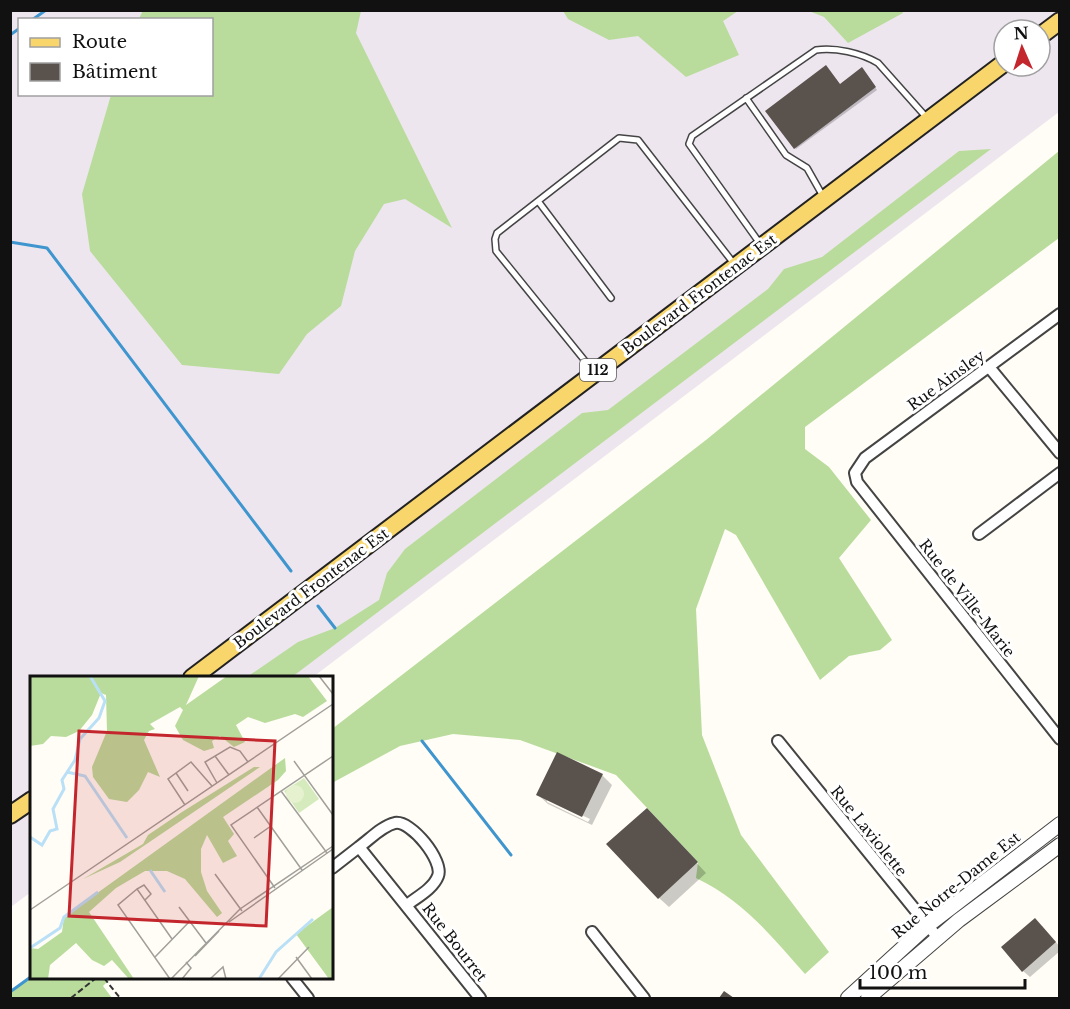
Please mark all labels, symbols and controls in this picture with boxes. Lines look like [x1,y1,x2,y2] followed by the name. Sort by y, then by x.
[18,18,213,96] legend
[992,18,1052,78] north arrow
[1013,23,1029,43] text: N
[72,31,127,53] text: Route
[72,61,158,83] text: Bâtiment
[618,229,780,358] street label: Boulevard Frontenac Est
[904,345,989,414] street label: Rue Ainsley
[580,359,616,381] road number: 112
[230,523,392,652] street label: Boulevard Frontenac Est
[915,535,1019,661] street label: Rue de Ville-Marie
[30,676,333,979] inset map
[827,782,911,880] street label: Rue Laviolette
[888,827,1024,943] street label: Rue Notre-Dame Est
[418,899,492,985] street label: Rue Bourret
[860,952,1025,990] scale bar
[869,962,927,984] text: 100 m

